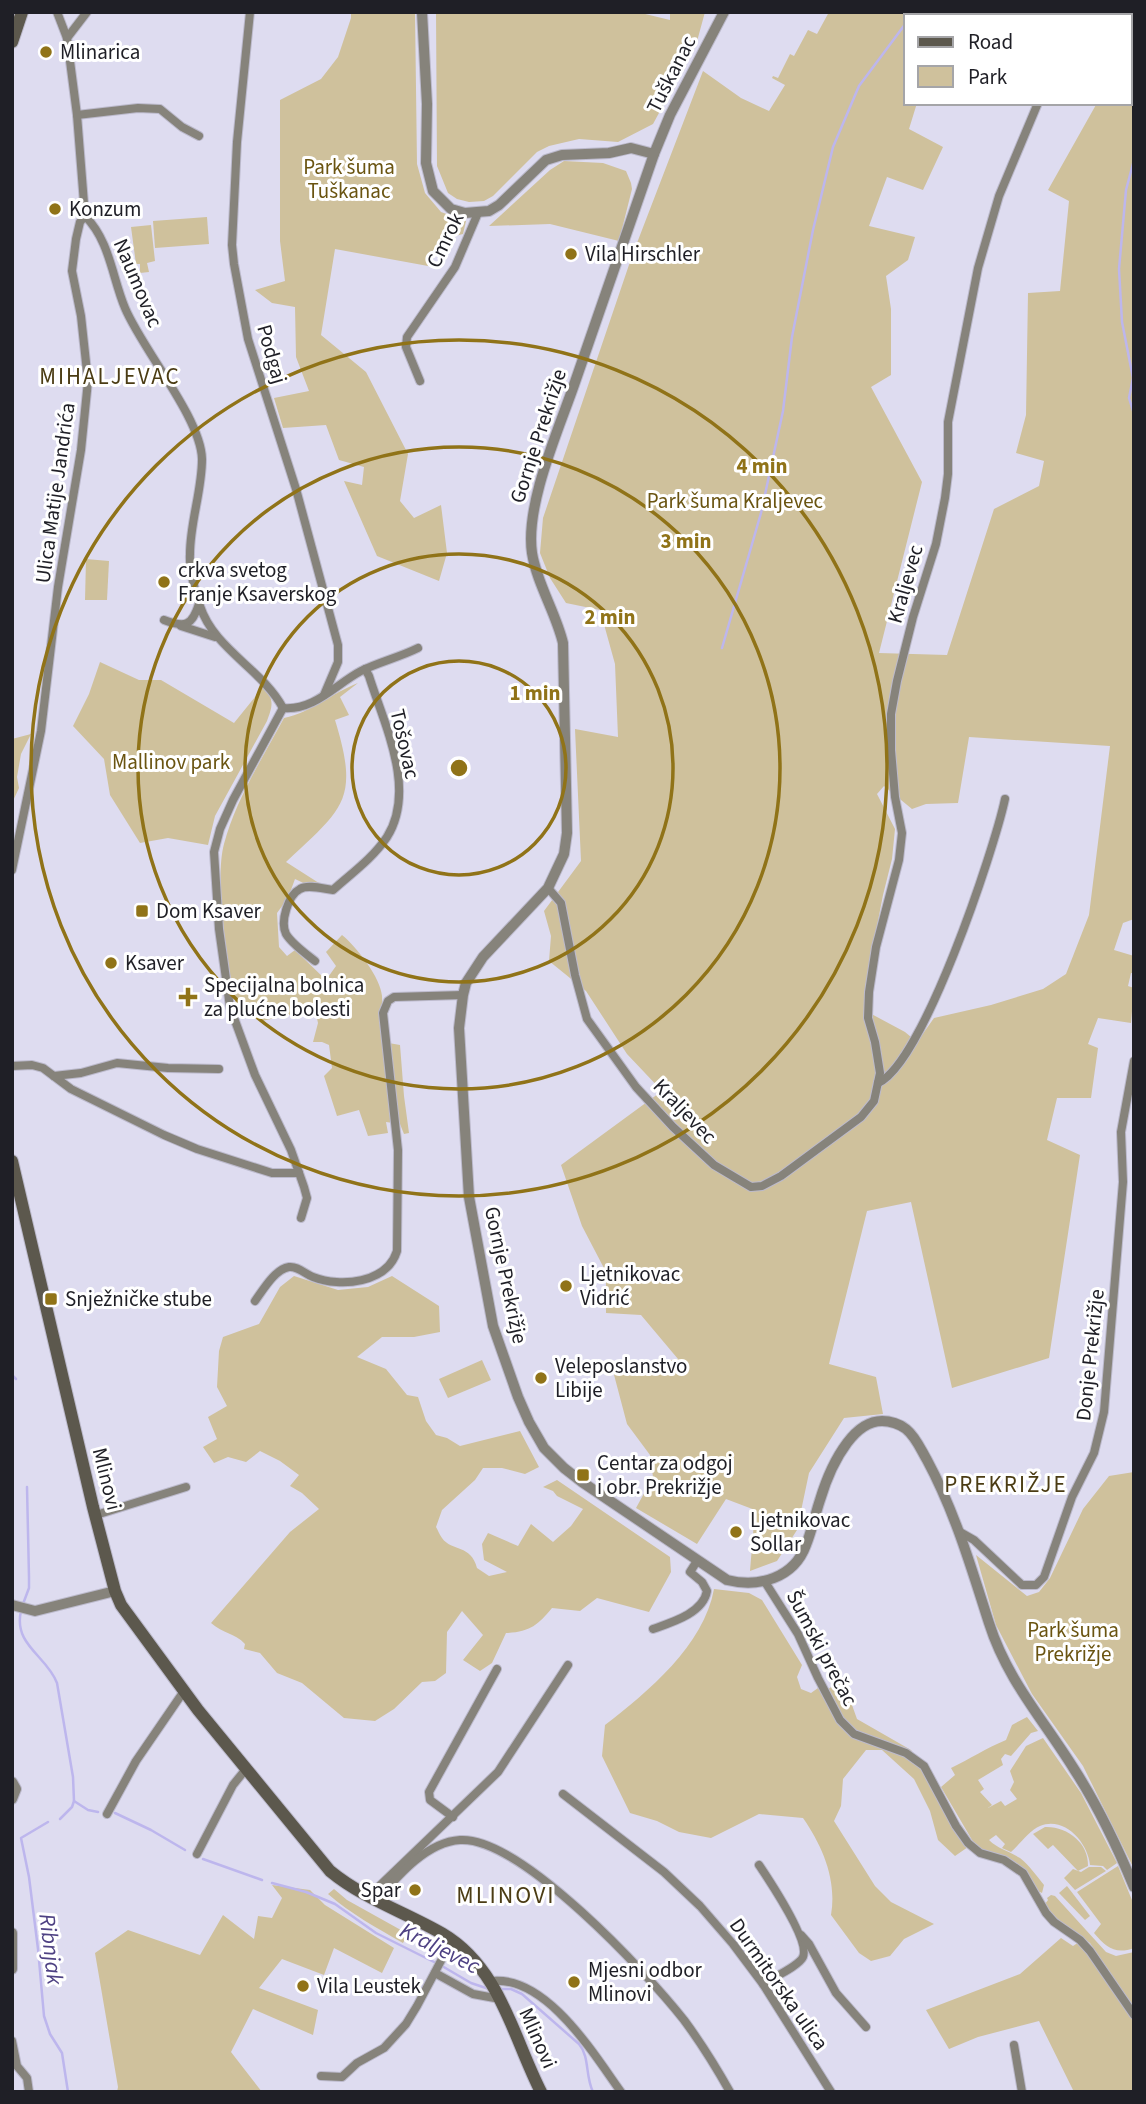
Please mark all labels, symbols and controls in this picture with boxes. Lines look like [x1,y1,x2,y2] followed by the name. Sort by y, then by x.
[904,14,1132,105] legend
[968,27,1013,57] text: Road
[639,30,703,118] street label: Tuškanac
[60,37,140,67] place label: Mlinarica
[38,44,54,60] marker: Mlinarica
[968,62,1008,92] text: Park
[303,152,395,206] park label: Park šuma Tuškanac
[69,194,141,224] place label: Konzum
[47,201,63,217] marker: Konzum
[419,207,472,273] street label: Cmrok
[106,234,170,332] street label: Naumovac
[585,239,701,269] place label: Vila Hirschler
[563,246,579,262] marker: Vila Hirschler
[249,321,295,387] street label: Podgaj
[39,360,181,393] district label: MIHALJEVAC
[502,365,574,507] street label: Gornje Prekrižje
[27,401,83,585] street label: Ulica Matije Jandrića
[736,451,788,481] text: 4 min
[647,486,824,516] park label: Park šuma Kraljevec
[660,526,712,556] text: 3 min
[879,541,931,627] street label: Kraljevec
[178,555,337,609] place label: crkva svetog Franje Ksaverskog
[156,574,172,590] marker: crkva svetog Franje Ksaverskog
[584,602,636,632] text: 2 min
[509,678,561,708] text: 1 min
[382,706,428,782] street label: Tošovac
[112,747,231,777] park label: Mallinov park
[447,756,471,780] centre of rings
[156,896,262,926] place label: Dom Ksaver
[134,903,150,919] marker: Dom Ksaver
[125,948,185,978] place label: Ksaver
[103,955,119,971] marker: Ksaver
[204,970,364,1024] place label: Specijalna bolnica za plućne bolesti
[178,987,198,1007] marker: Specijalna bolnica za plućne bolesti
[646,1072,724,1151] street label: Kraljevec
[477,1204,535,1346] street label: Gornje Prekrižje
[580,1259,681,1313] place label: Ljetnikovac Vidrić
[558,1278,574,1294] marker: Ljetnikovac Vidrić
[65,1284,212,1314] place label: Snježničke stube
[1068,1288,1112,1422] street label: Donje Prekrižje
[43,1291,59,1307] marker: Snježničke stube
[555,1351,688,1405] place label: Veleposlanstvo Libije
[533,1370,549,1386] marker: Veleposlanstvo Libije
[85,1445,129,1513] street label: Mlinovi
[597,1448,733,1502] place label: Centar za odgoj i obr. Prekrižje
[575,1467,591,1483] marker: Centar za odgoj i obr. Prekrižje
[944,1468,1068,1501] district label: PREKRIŽJE
[750,1505,851,1559] place label: Ljetnikovac Sollar
[728,1524,744,1540] marker: Ljetnikovac Sollar
[779,1585,865,1712] street label: Šumski prečac
[1027,1615,1119,1669] park label: Park šuma Prekrižje
[361,1875,402,1905] place label: Spar
[456,1878,556,1913] district label: MLINOVI
[407,1882,423,1898] marker: Spar
[30,1912,72,1987] water label: Ribnjak
[722,1912,836,2056] street label: Durmitorska ulica
[394,1914,486,1982] water label: Kraljevec
[588,1955,703,2009] place label: Mjesni odbor Mlinovi
[317,1971,422,2001] place label: Vila Leustek
[566,1974,582,1990] marker: Mjesni odbor Mlinovi
[295,1978,311,1994] marker: Vila Leustek
[511,2003,565,2073] street label: Mlinovi

